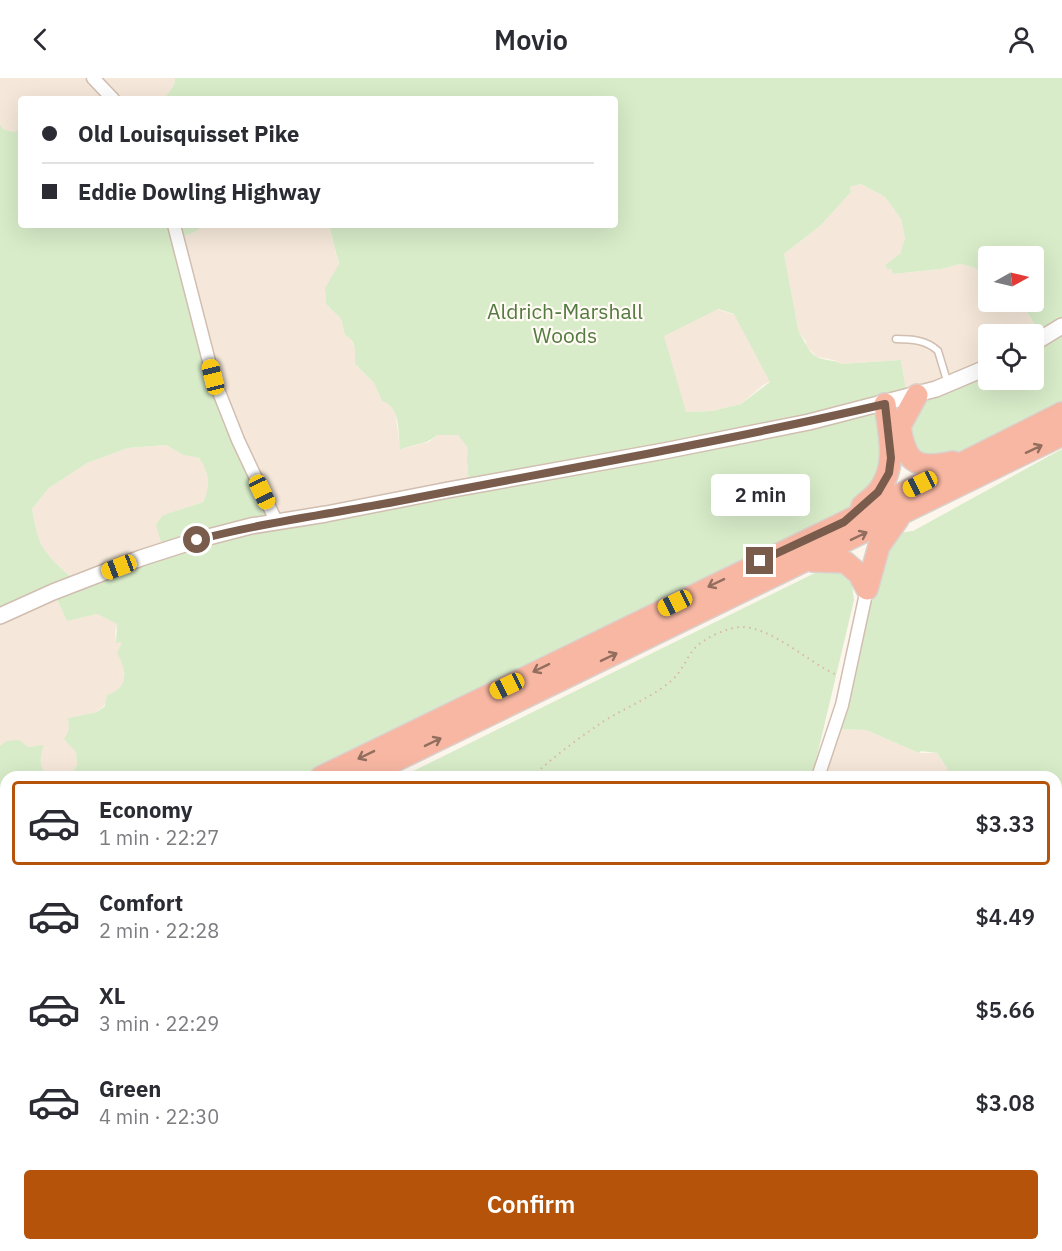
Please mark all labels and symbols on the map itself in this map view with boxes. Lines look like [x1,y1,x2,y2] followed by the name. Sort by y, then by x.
[978,246,1044,312] north arrow
[487,297,643,349] park label: Aldrich-Marshall Woods
[200,357,226,397] car
[1025,443,1043,455] one-way arrow
[900,468,940,500] car
[246,472,278,512] car
[710,474,810,516] callout: 2 min
[183,526,210,553] route start
[850,529,868,541] one-way arrow
[746,547,773,574] route end
[99,552,139,582] car
[708,578,726,589] one-way arrow
[655,587,695,619] car
[599,651,617,663] one-way arrow
[532,663,550,675] one-way arrow
[487,670,527,702] car
[424,736,442,748] one-way arrow
[357,749,375,761] one-way arrow

